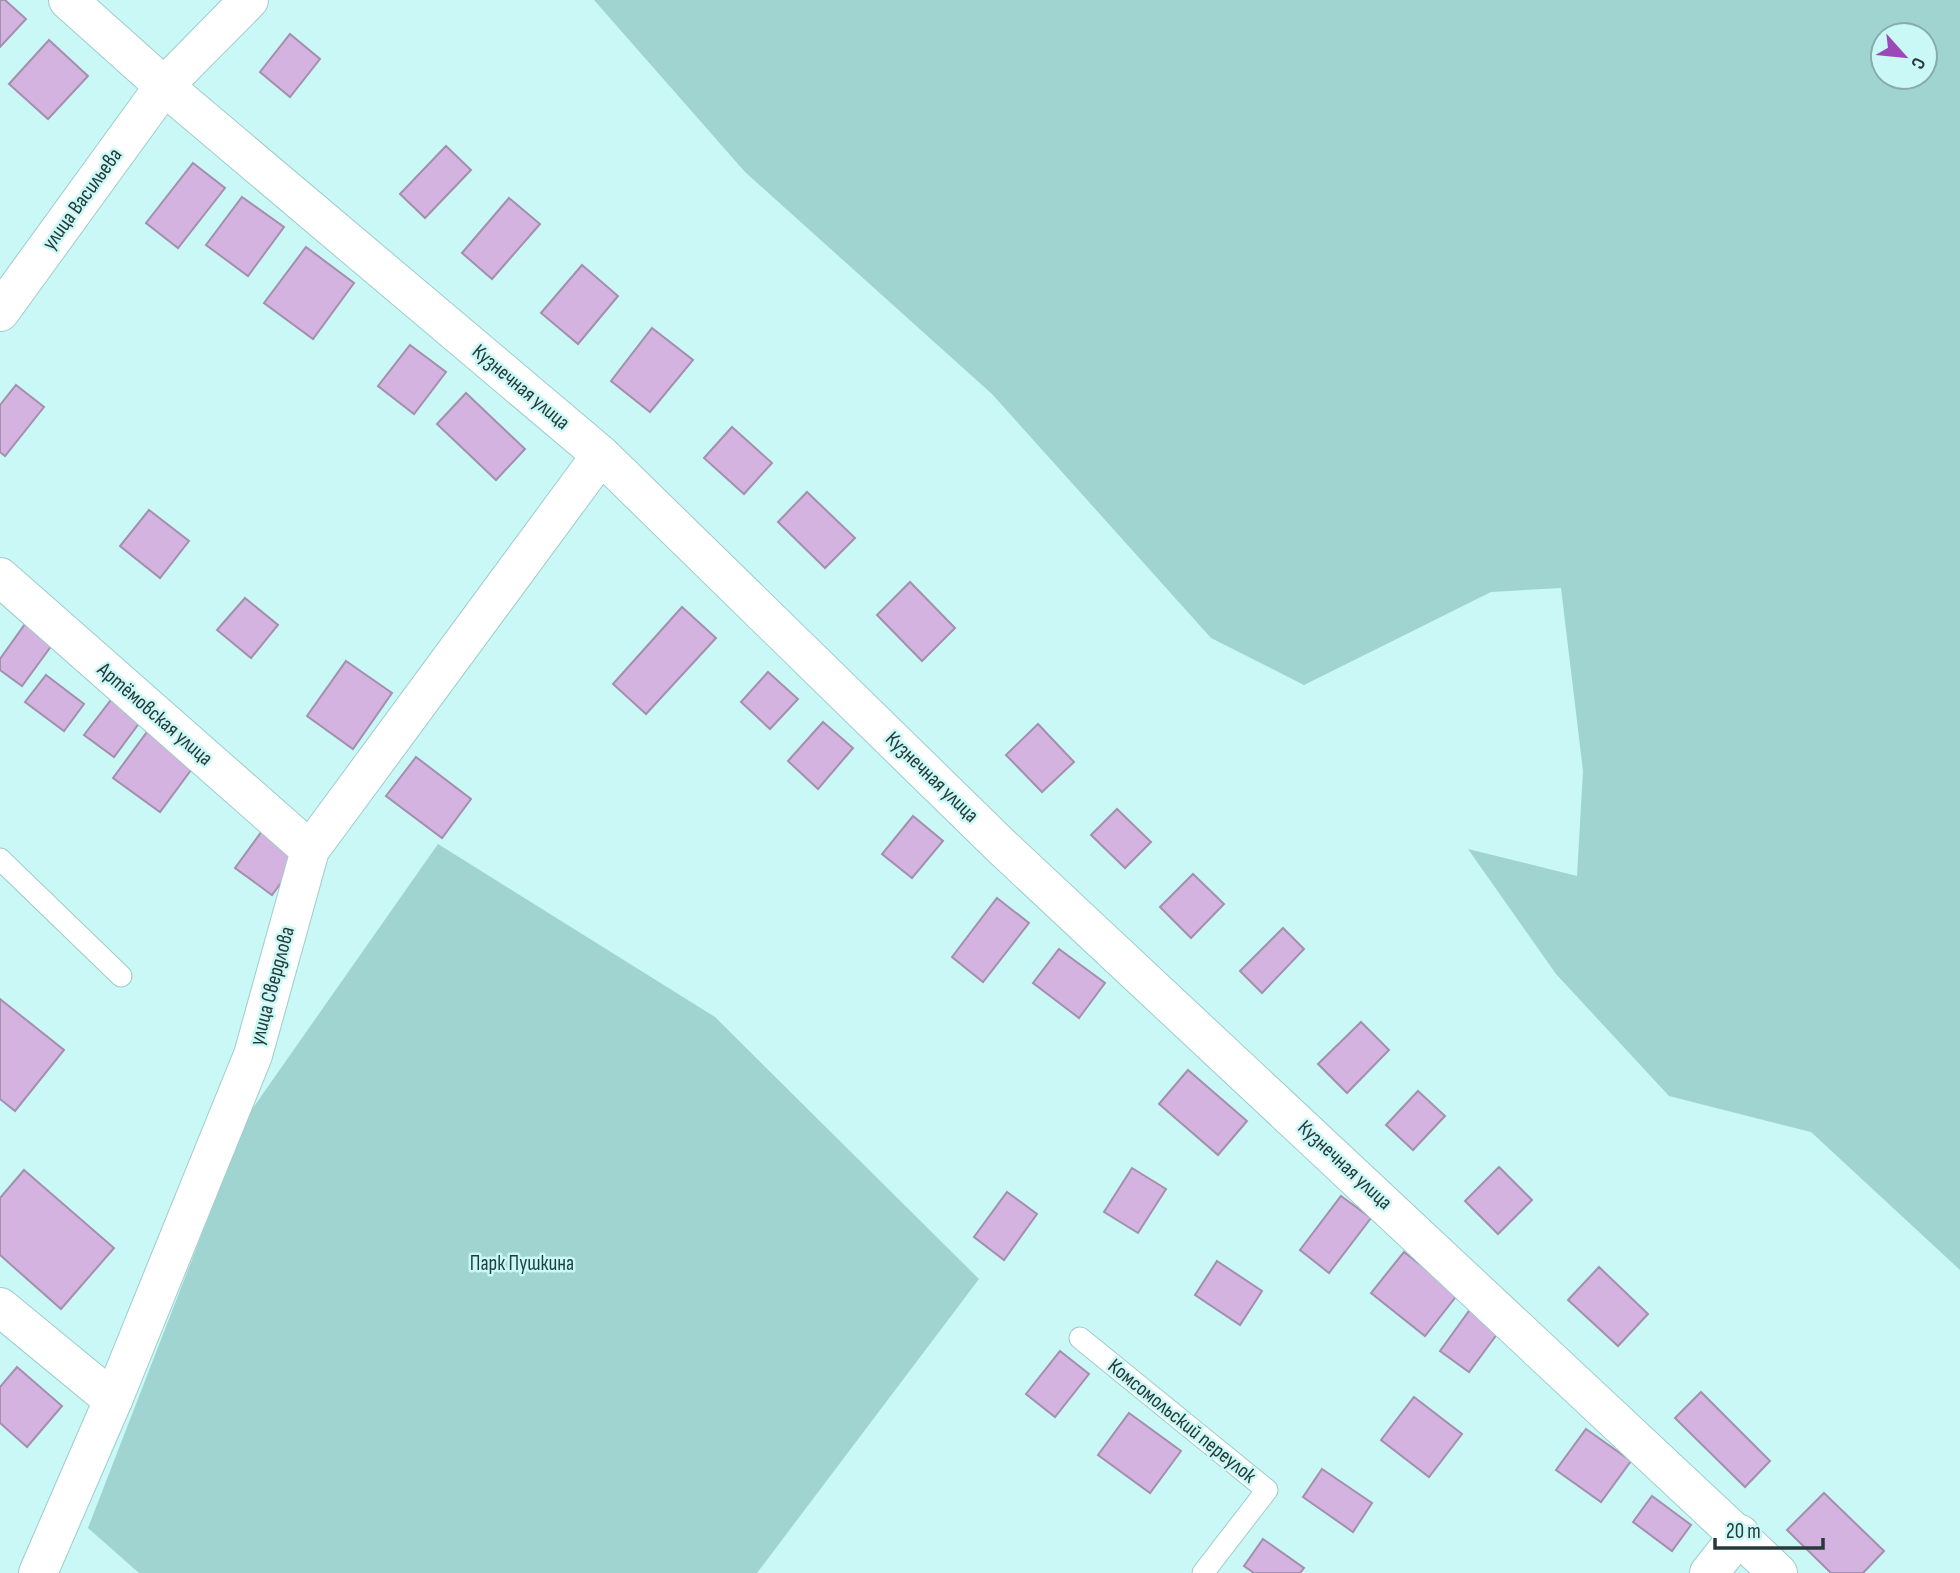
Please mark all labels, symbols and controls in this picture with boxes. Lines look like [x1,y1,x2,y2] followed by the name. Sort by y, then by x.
[1869,21,1939,91] north arrow
[1905,53,1930,73] text: С
[37,143,127,255] street label: улица Васильева
[467,339,575,435] street label: Кузнечная улица
[91,656,218,771] street label: Артёмовская улица
[880,726,984,828] street label: Кузнечная улица
[244,924,300,1048] street label: улица Свердлова
[1293,1115,1397,1215] street label: Кузнечная улица
[470,1251,574,1276] park label: Парк Пушкина
[1103,1354,1261,1488] street label: Комсомольский переулок
[1715,1506,1824,1550] scale bar
[1726,1519,1761,1544] text: 20 m

